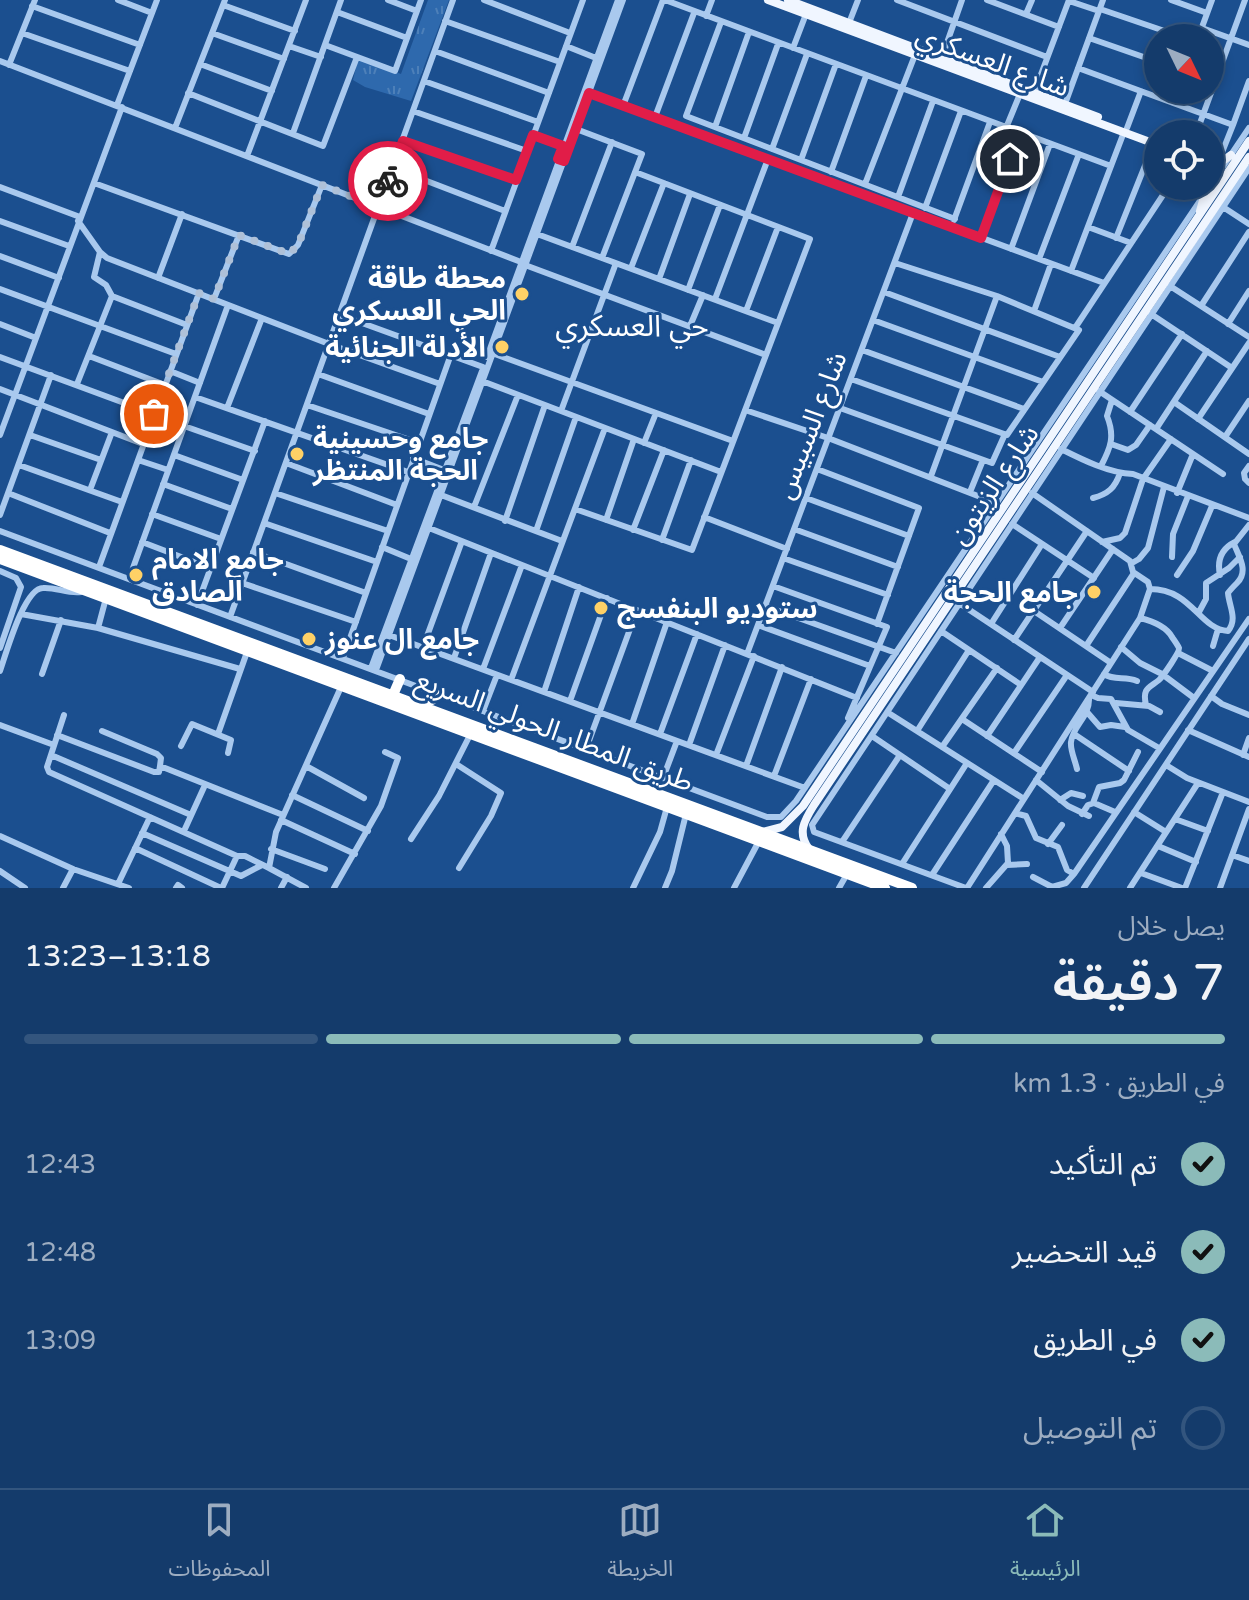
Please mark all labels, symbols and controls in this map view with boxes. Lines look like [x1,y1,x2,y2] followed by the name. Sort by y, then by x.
[910,17,1074,108] street label: شارع العسكري
[1144,24,1224,104] north arrow
[1144,24,1224,200] map controls
[1144,120,1224,200] button: locate
[976,125,1044,193] pin
[988,137,1032,181] icon: home
[348,141,428,221] courier
[366,159,410,203] icon: bike
[332,262,506,332] place label: محطة طاقة الحي العسكري
[513,285,531,303] marker: محطة طاقة الحي العسكري
[555,308,709,349] district label: حي العسكري
[325,331,486,365] place label: الأدلة الجنائية
[493,338,511,356] marker: الأدلة الجنائية
[767,347,857,505] street label: شارع السبيس
[120,380,188,448] pin
[132,392,176,436] icon: bag
[941,418,1049,553] street label: شارع الزيتون
[312,422,488,488] place label: جامع وحسينية الحجة المنتظر
[288,445,306,463] marker: جامع وحسينية الحجة المنتظر
[152,543,284,609] place label: جامع الامام الصادق
[127,566,145,584] marker: جامع الامام الصادق
[944,576,1078,613] place label: جامع الحجة
[1085,583,1103,601] marker: جامع الحجة
[617,592,818,629] place label: ستوديو البنفسج
[592,599,610,617] marker: ستوديو البنفسج
[324,623,479,660] place label: جامع ال عنوز
[300,630,318,648] marker: جامع ال عنوز
[410,662,698,803] street label: طريق المطار الحولي السريع
[1118,911,1225,942] text: يصل خلال
[24,938,211,975] text: 13:18–13:23
[1053,952,1225,1015] text: 7 دقيقة
[1013,1068,1225,1099] text: في الطريق · 1.3 km
[1181,1142,1225,1186] icon: check
[1049,1146,1157,1183] text: تم التأكيد
[24,1149,96,1180] text: 12:43
[1181,1230,1225,1274] icon: check
[1012,1234,1157,1271] text: قيد التحضير
[24,1237,96,1268] text: 12:48
[1181,1318,1225,1362] icon: check
[1033,1322,1157,1359] text: في الطريق
[24,1325,96,1356] text: 13:09
[1023,1410,1157,1447] text: تم التوصيل
[168,1498,271,1592] tab: المحفوظات
[607,1498,673,1592] tab: الخريطة
[1010,1498,1081,1592] tab: الرئيسية

